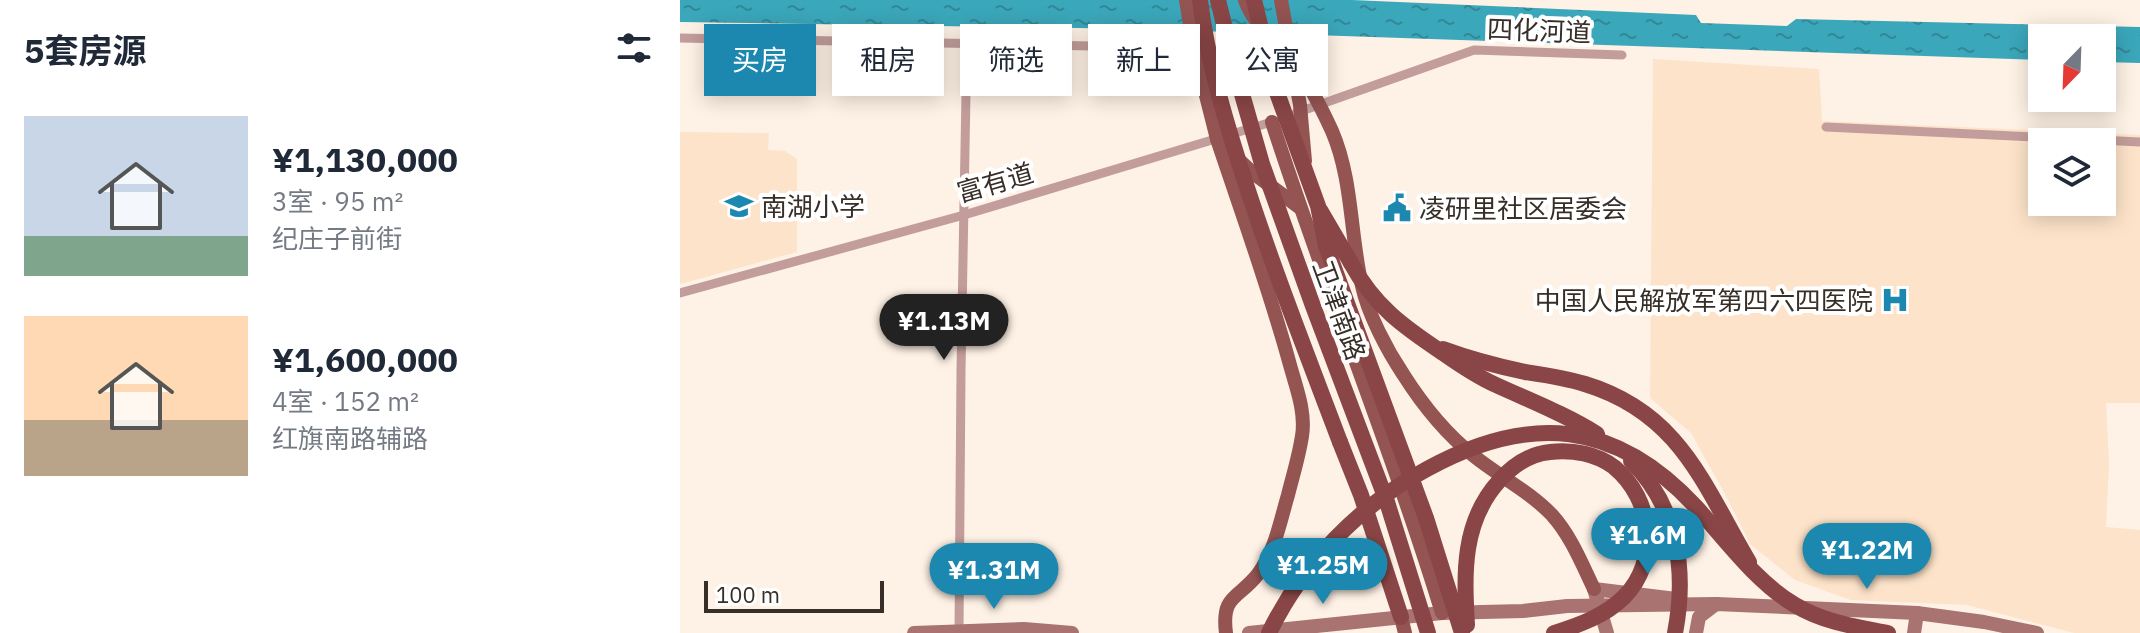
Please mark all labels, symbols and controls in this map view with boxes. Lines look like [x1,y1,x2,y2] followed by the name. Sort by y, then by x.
[1486,11,1592,49] street label: 四化河道
[704,24,816,96] chip: 买房
[832,24,944,96] chip: 租房
[960,24,1072,96] chip: 筛选
[1088,24,1200,96] chip: 新上
[1216,24,1328,96] chip: 公寓
[2028,24,2116,112] north arrow
[2028,24,2116,216] map controls
[612,26,656,70] icon: filters
[24,28,146,72] text: 5套房源
[2028,128,2116,216] button: layers
[272,137,458,181] text: ¥1,130,000
[88,148,184,244] icon: home
[953,155,1037,209] street label: 富有道
[272,184,403,218] text: 3室 · 95 m²
[761,189,865,223] place label: 南湖小学
[724,191,754,221] school or university icon: 南湖小学
[1419,191,1627,225] place label: 凌研里社区居委会
[1382,193,1412,223] public building icon: 凌研里社区居委会
[272,221,402,255] text: 纪庄子前街
[1306,255,1374,365] street label: 卫津南路
[1535,283,1873,317] place label: 中国人民解放军第四六四医院
[1880,285,1910,315] hospital icon: 中国人民解放军第四六四医院
[879,294,1009,362] pin: ¥1.13M
[897,303,991,337] text: ¥1.13M
[272,337,458,381] text: ¥1,600,000
[88,348,184,444] icon: home
[272,384,419,418] text: 4室 · 152 m²
[272,421,428,455] text: 红旗南路辅路
[1592,508,1704,576] pin: ¥1.6M
[1609,517,1687,551] text: ¥1.6M
[1802,523,1932,591] pin: ¥1.22M
[1820,532,1914,566] text: ¥1.22M
[1258,538,1388,606] pin: ¥1.25M
[929,543,1059,611] pin: ¥1.31M
[1276,547,1370,581] text: ¥1.25M
[947,552,1041,586] text: ¥1.31M
[704,577,884,613] scale bar
[716,580,780,609] text: 100 m

